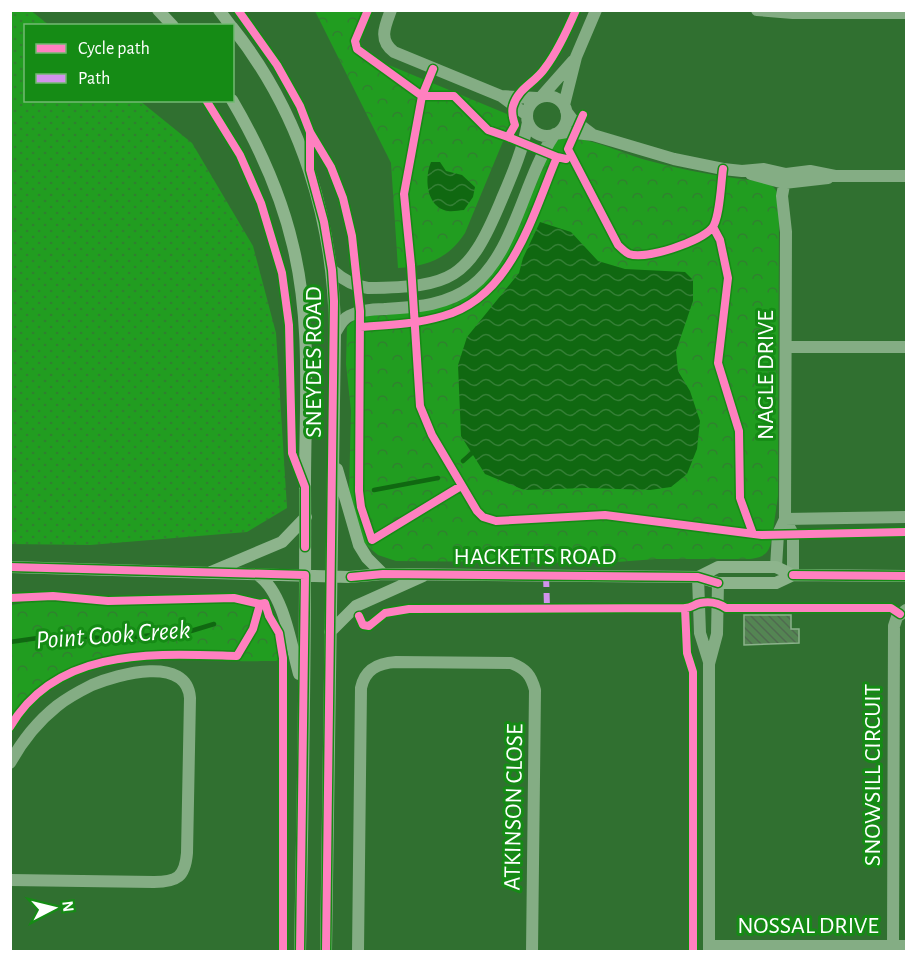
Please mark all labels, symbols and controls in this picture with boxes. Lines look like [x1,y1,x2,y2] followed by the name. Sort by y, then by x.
[24,24,234,102] legend
[78,40,150,58] text: Cycle path
[78,70,110,88] text: Path
[302,286,326,438] street label: SNEYDES ROAD
[754,310,778,440] street label: NAGLE DRIVE
[454,545,616,569] street label: HACKETTS ROAD
[35,617,191,653] water label: Point Cook Creek
[861,684,885,866] street label: SNOWSILL CIRCUIT
[501,723,527,891] street label: ATKINSON CLOSE
[24,878,84,938] north arrow
[59,900,77,913] text: N
[737,914,879,938] street label: NOSSAL DRIVE

